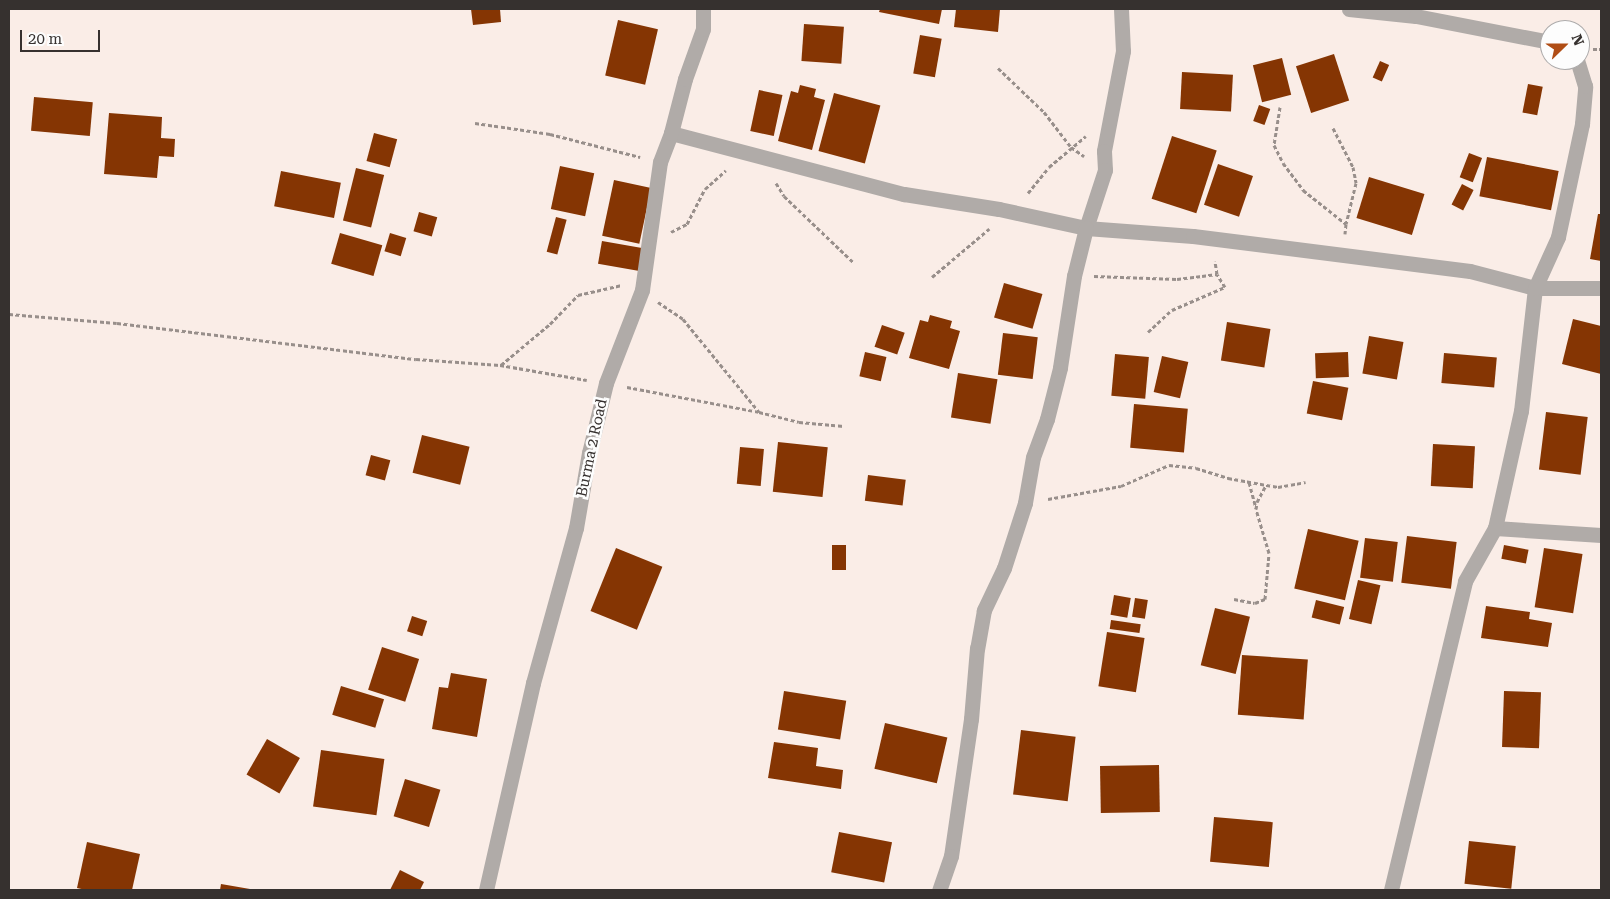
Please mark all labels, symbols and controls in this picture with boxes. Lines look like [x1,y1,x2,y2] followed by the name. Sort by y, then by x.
[22,20,102,52] scale bar
[1540,20,1590,70] north arrow
[28,30,62,48] text: 20 m
[1569,32,1587,48] text: N
[573,397,611,499] street label: Burma 2 Road

